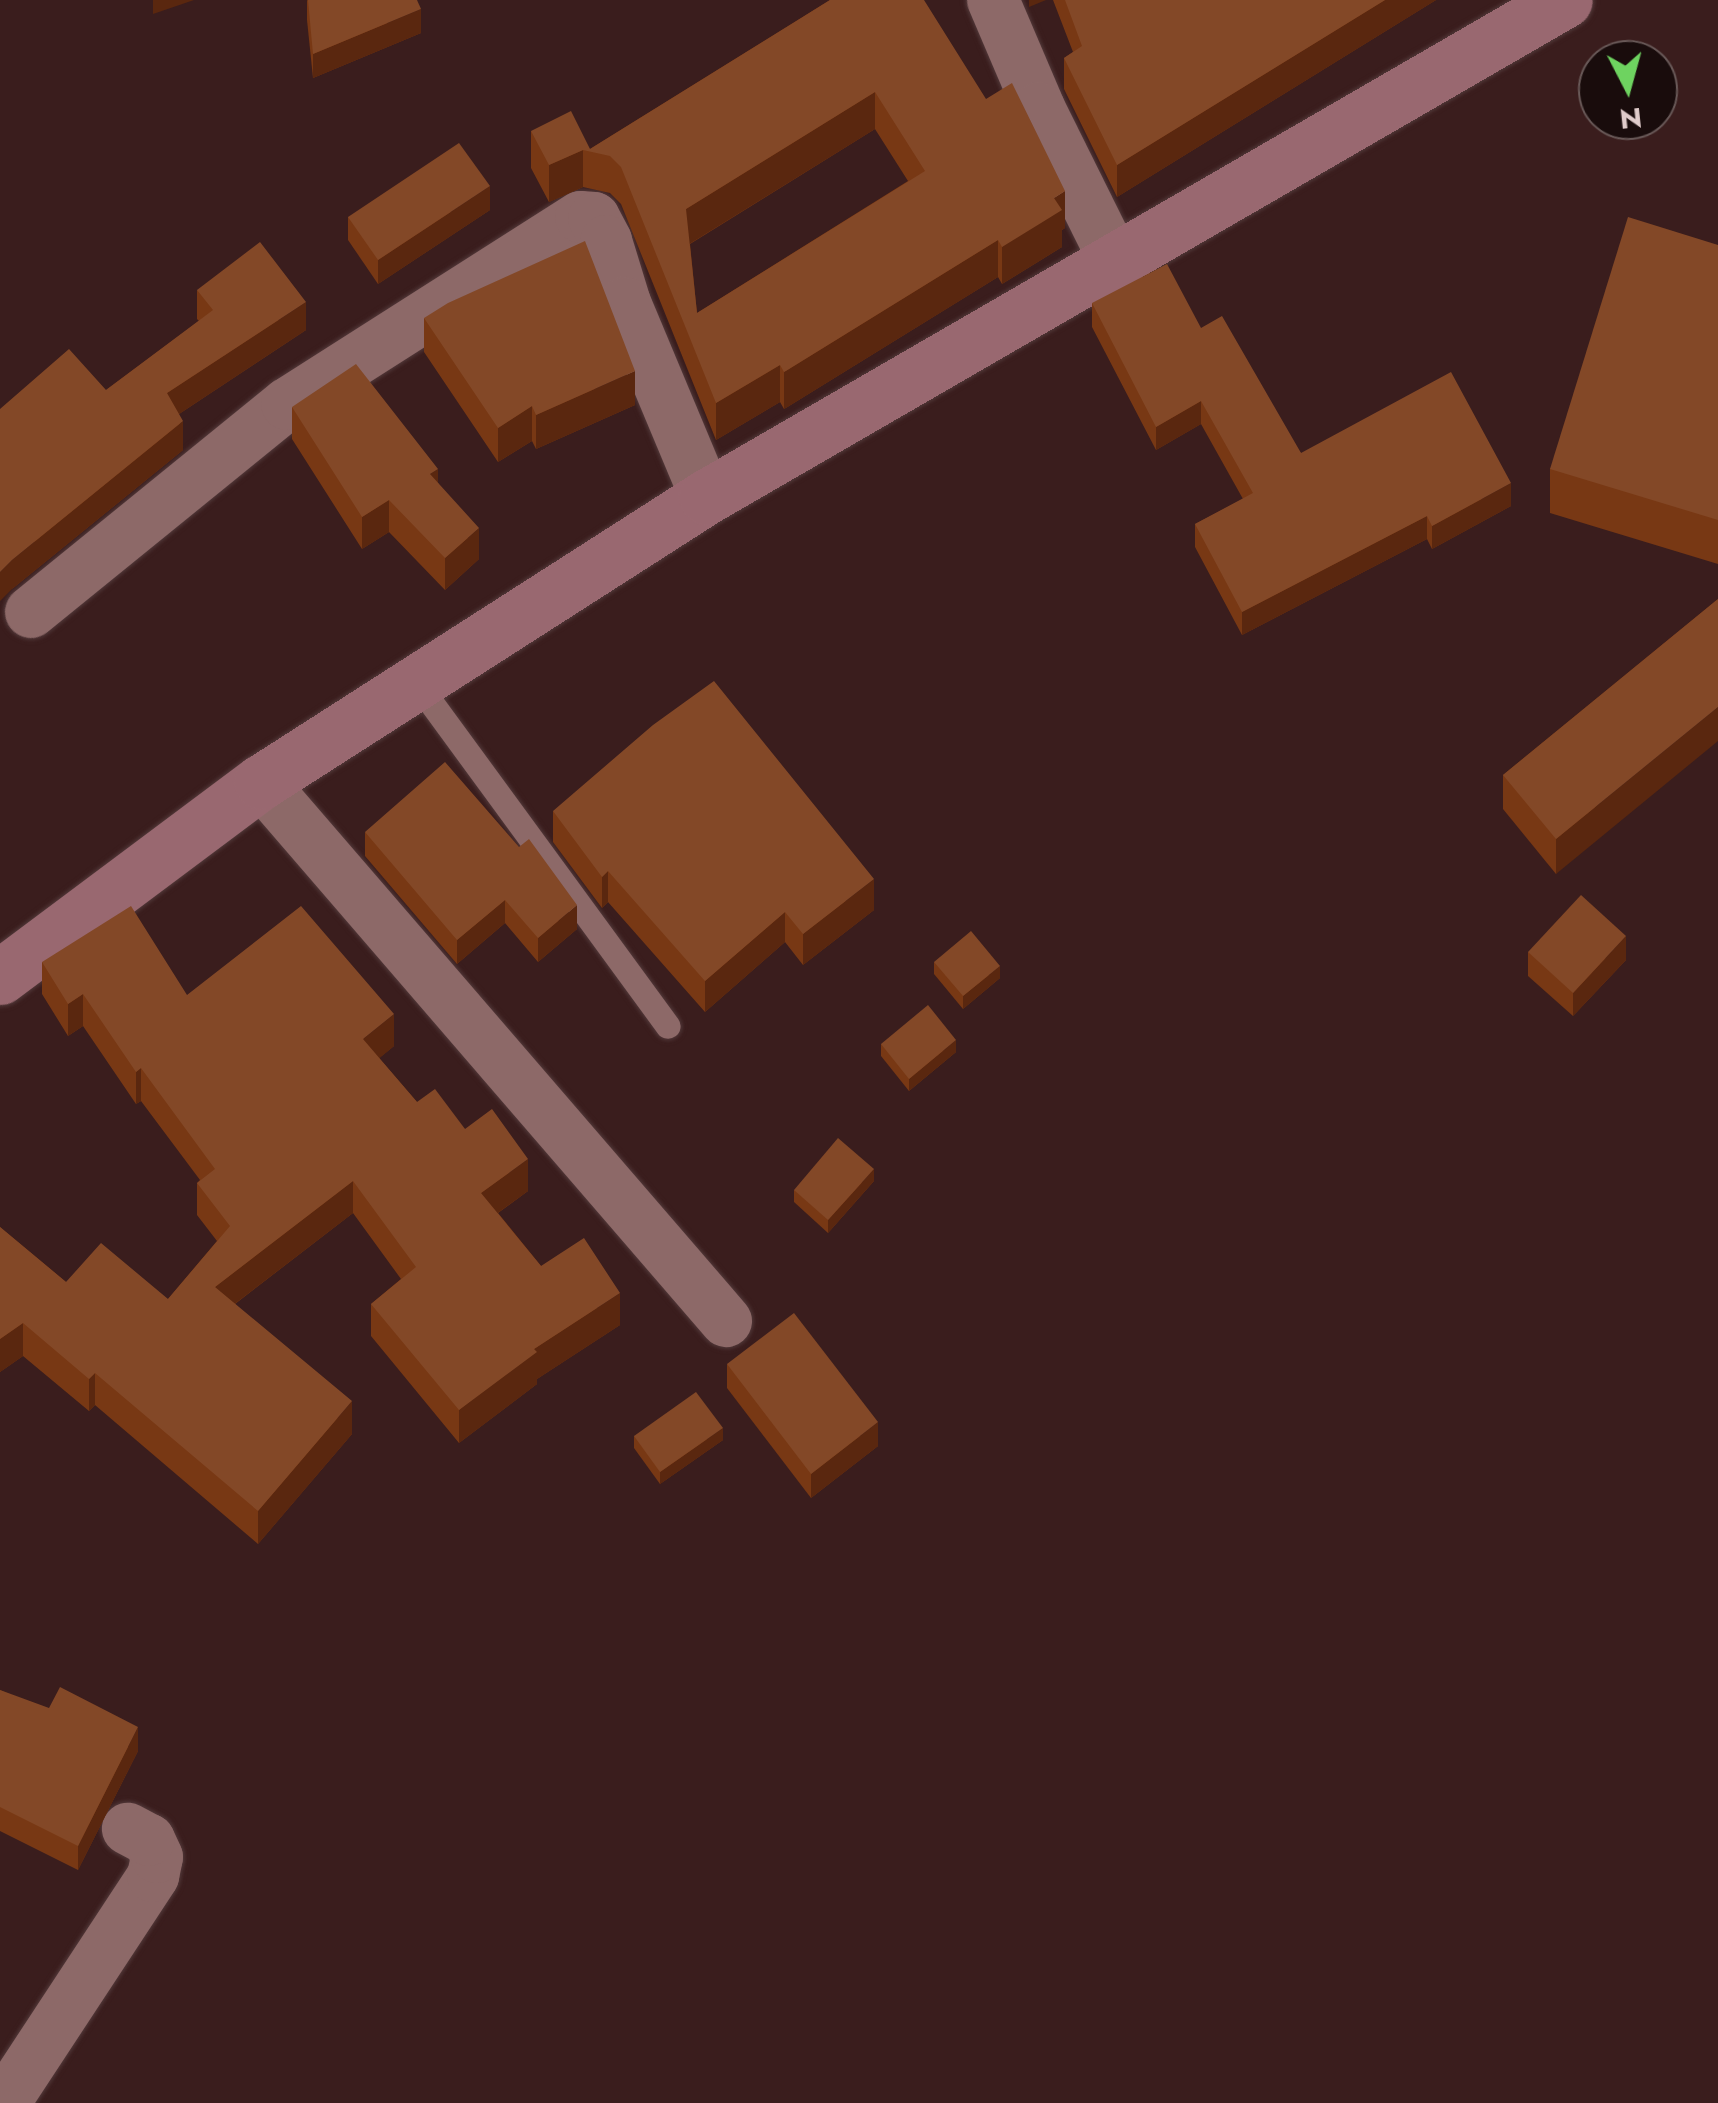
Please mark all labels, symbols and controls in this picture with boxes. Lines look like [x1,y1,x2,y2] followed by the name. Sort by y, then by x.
[1578,40,1678,140] north arrow
[1618,97,1644,140] text: N

